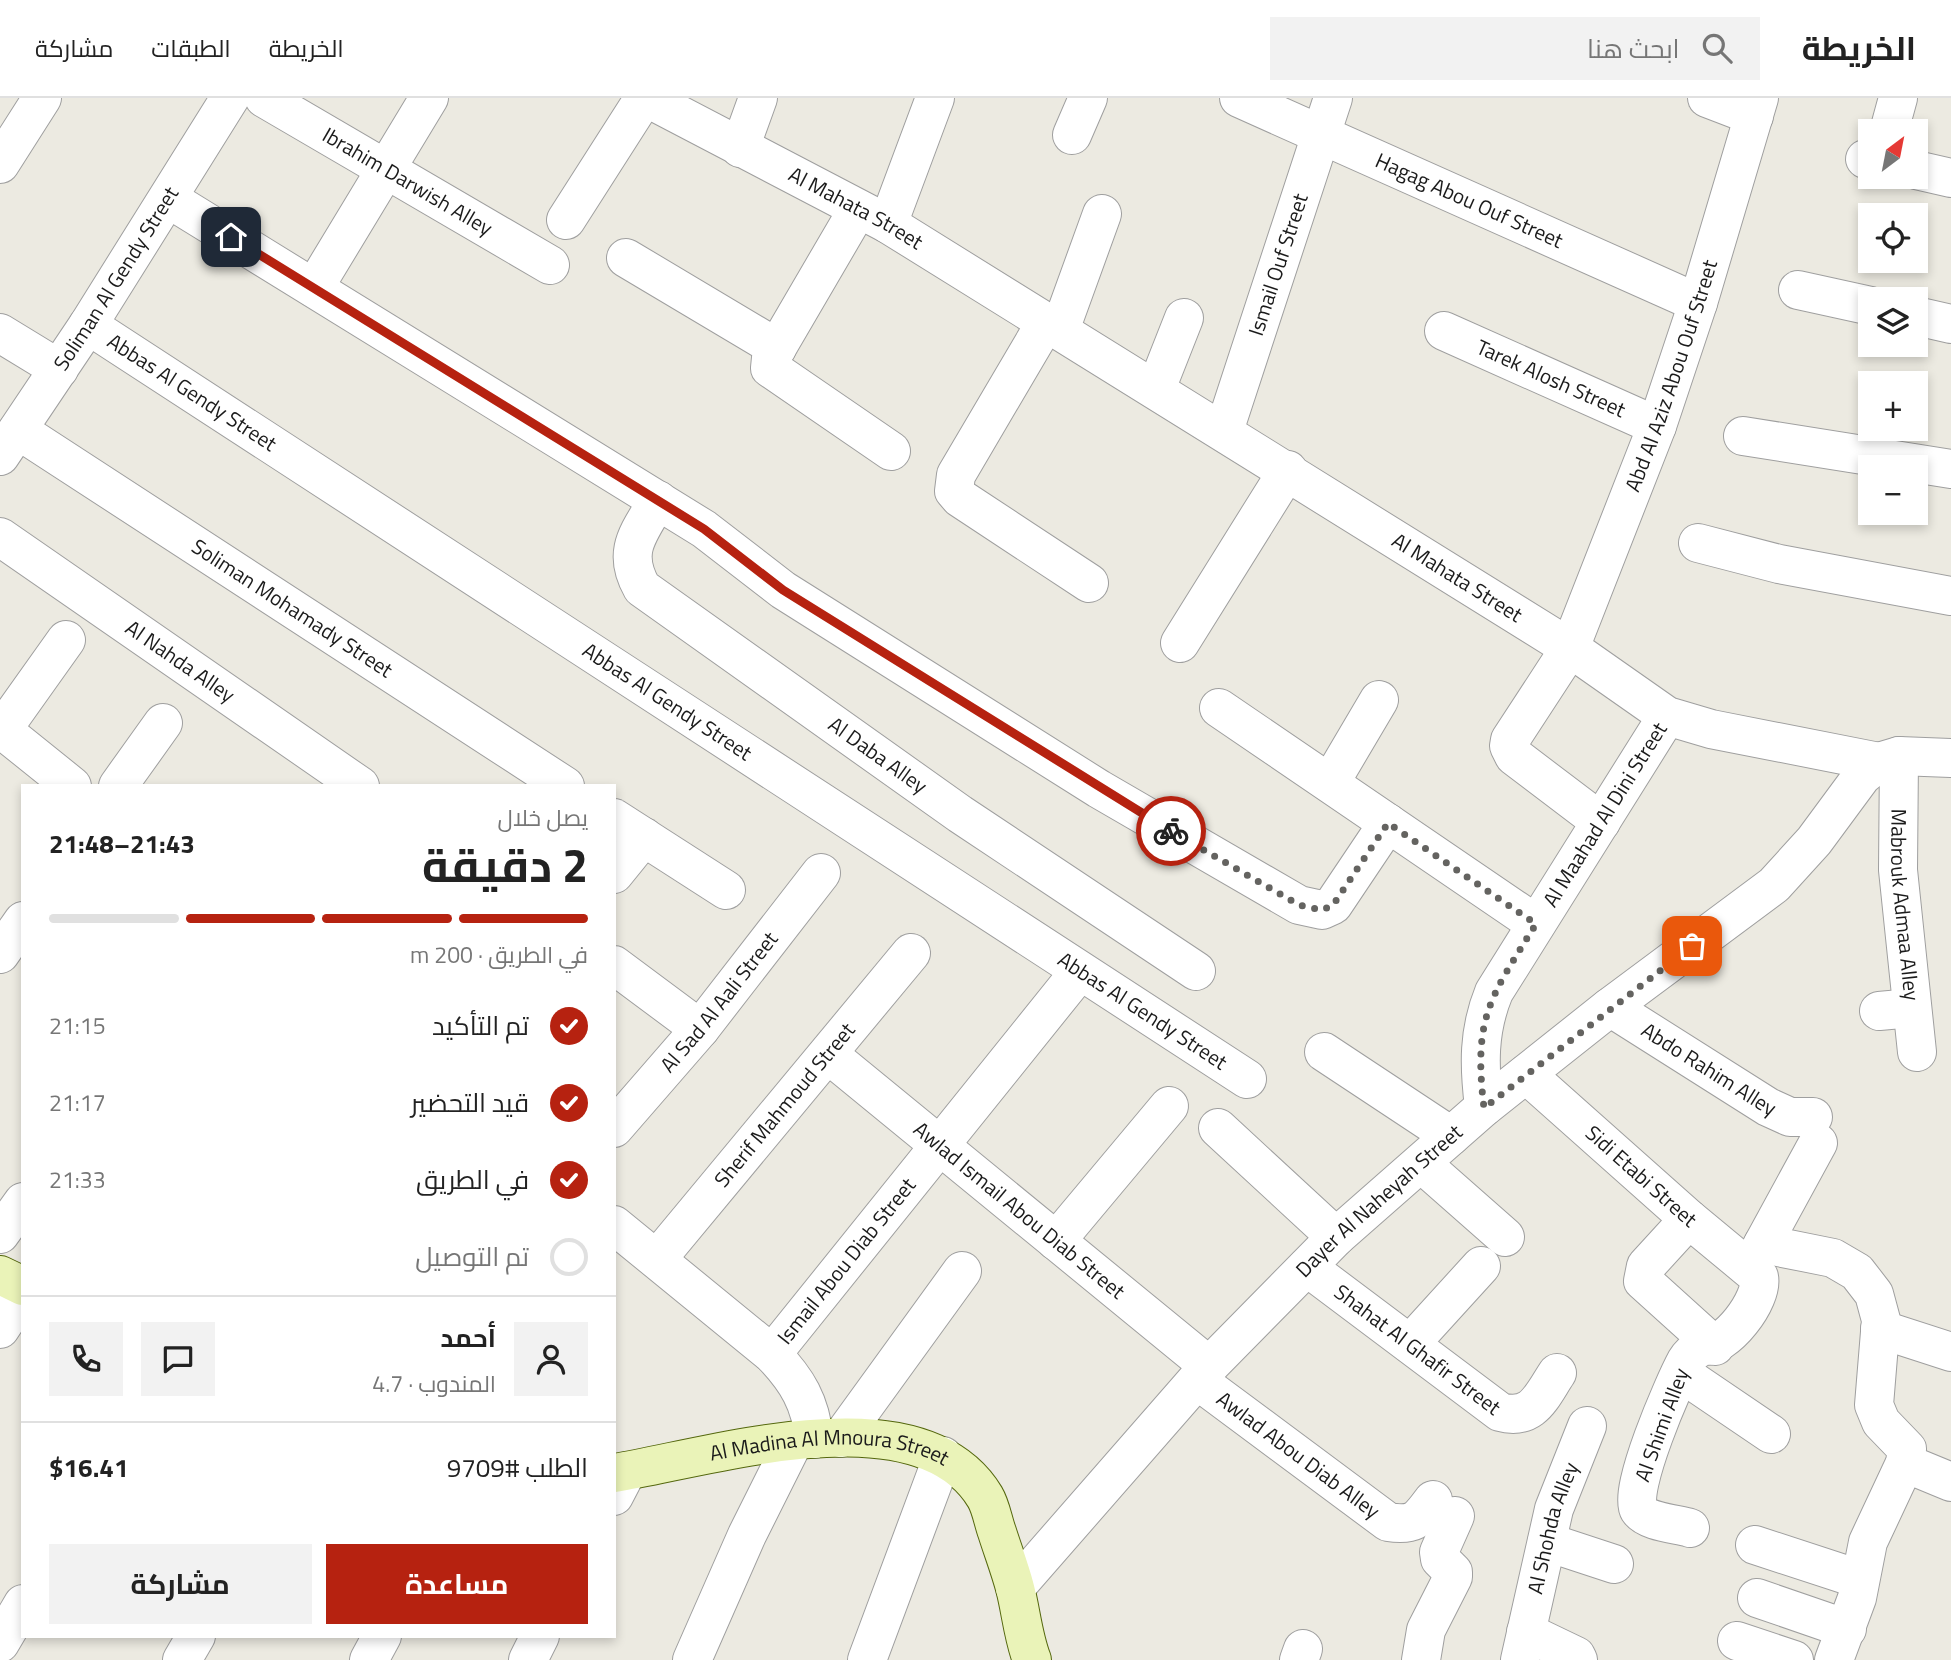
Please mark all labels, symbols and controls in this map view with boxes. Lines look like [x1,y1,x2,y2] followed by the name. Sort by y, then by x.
[1270,17,1760,80] search box
[1802,23,1916,73] text: الخريطة
[1587,29,1680,68] text: ابحث هنا
[1698,29,1736,67] icon: search
[35,30,113,66] text: مشاركة
[151,30,231,66] text: الطبقات
[269,30,344,66] text: الخريطة
[317,118,499,243] street label: Ibrahim Darwish Alley
[1858,119,1928,189] north arrow
[1858,119,1928,525] map controls
[1370,144,1569,256] street label: Hagag Abou Ouf Street
[783,158,930,257] street label: Al Mahata Street
[45,179,186,377] street label: Soliman Al Gendy Street
[1239,189,1316,340] street label: Ismail Ouf Street
[1858,203,1928,273] button: locate
[201,207,261,267] pin
[212,218,250,256] icon: home
[1616,255,1725,496] street label: Abd Al Aziz Abou Ouf Street
[1858,287,1928,357] button: layers
[101,325,284,459] street label: Abbas Al Gendy Street
[1471,330,1632,425] street label: Tarek Alosh Street
[1858,371,1928,441] button: +
[1858,455,1928,525] button: −
[1386,524,1530,630] street label: Al Mahata Street
[186,530,400,685] street label: Soliman Mohamady Street
[119,611,242,710] street label: Al Nahda Alley
[577,634,759,768] street label: Abbas Al Gendy Street
[822,708,934,801] street label: Al Daba Alley
[1534,715,1675,913] street label: Al Maahad Al Dini Street
[1136,796,1206,866] courier
[498,800,588,835] text: يصل خلال
[1883,808,1929,1002] street label: Mabrouk Admaa Alley
[1152,812,1190,850] icon: bike
[49,824,195,863] text: 21:43–21:48
[422,830,588,900] text: 2 دقيقة
[1662,916,1722,976] pin
[652,924,785,1079] street label: Al Sad Al Aali Street
[1673,927,1711,965] icon: bag
[410,937,588,972] text: في الطريق · 200 m
[1052,943,1235,1077] street label: Abbas Al Gendy Street
[432,1006,529,1045] text: تم التأكيد
[550,1007,588,1045] icon: check
[49,1008,106,1043] text: 21:15
[1635,1014,1782,1124] street label: Abdo Rahim Alley
[706,1015,862,1194] street label: Sherif Mahmoud Street
[411,1083,529,1122] text: قيد التحضير
[550,1084,588,1122] icon: check
[49,1085,106,1120] text: 21:17
[907,1113,1133,1307] street label: Awlad Ismail Abou Diab Street
[1288,1116,1470,1284] street label: Dayer Al Naheyah Street
[1579,1117,1705,1235] street label: Sidi Etabi Street
[416,1160,529,1199] text: في الطريق
[550,1161,588,1199] icon: check
[49,1162,106,1197] text: 21:33
[769,1170,923,1351] street label: Ismail Abou Diab Street
[415,1237,529,1276] text: تم التوصيل
[1328,1276,1509,1423] street label: Shahat Al Ghafir Street
[440,1318,496,1357] text: أحمد
[49,1322,123,1396] button: phone
[141,1322,215,1396] button: chat
[514,1322,588,1396] button: person
[1626,1363,1696,1486] street label: Al Shimi Alley
[372,1366,496,1401] text: المندوب · 4.7
[1210,1383,1387,1526] street label: Awlad Abou Diab Alley
[707,1421,956,1473] street label: Al Madina Al Mnoura Street
[49,1448,128,1487] text: $16.41
[447,1448,588,1487] text: الطلب #9709
[1518,1457,1586,1597] street label: Al Shohda Alley
[49,1544,312,1624] button: مشاركة
[326,1544,588,1624] button: مساعدة

